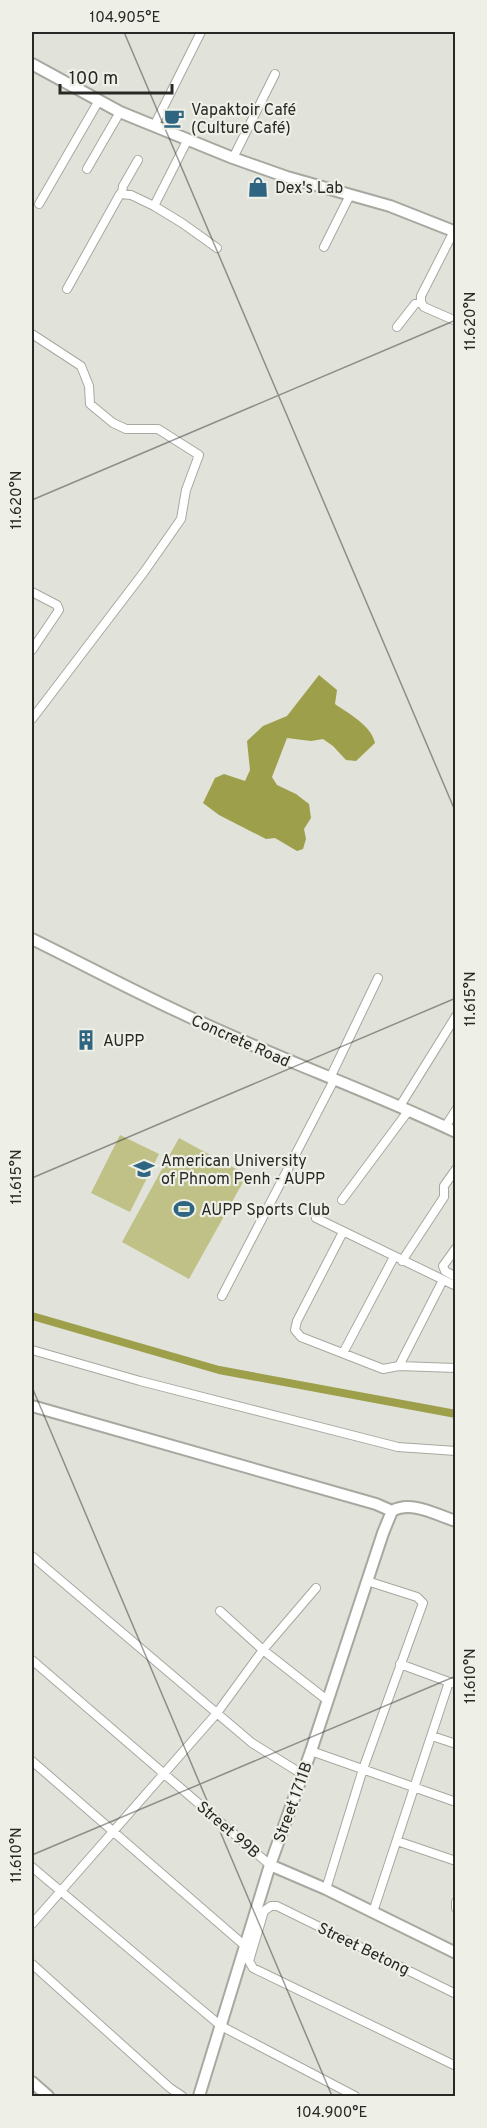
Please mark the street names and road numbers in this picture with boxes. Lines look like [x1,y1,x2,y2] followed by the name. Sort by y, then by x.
[188,1011,293,1073] street label: Concrete Road
[270,1759,318,1846] street label: Street 1711B
[192,1798,263,1863] street label: Street 99B
[314,1919,412,1981] street label: Street Betong

